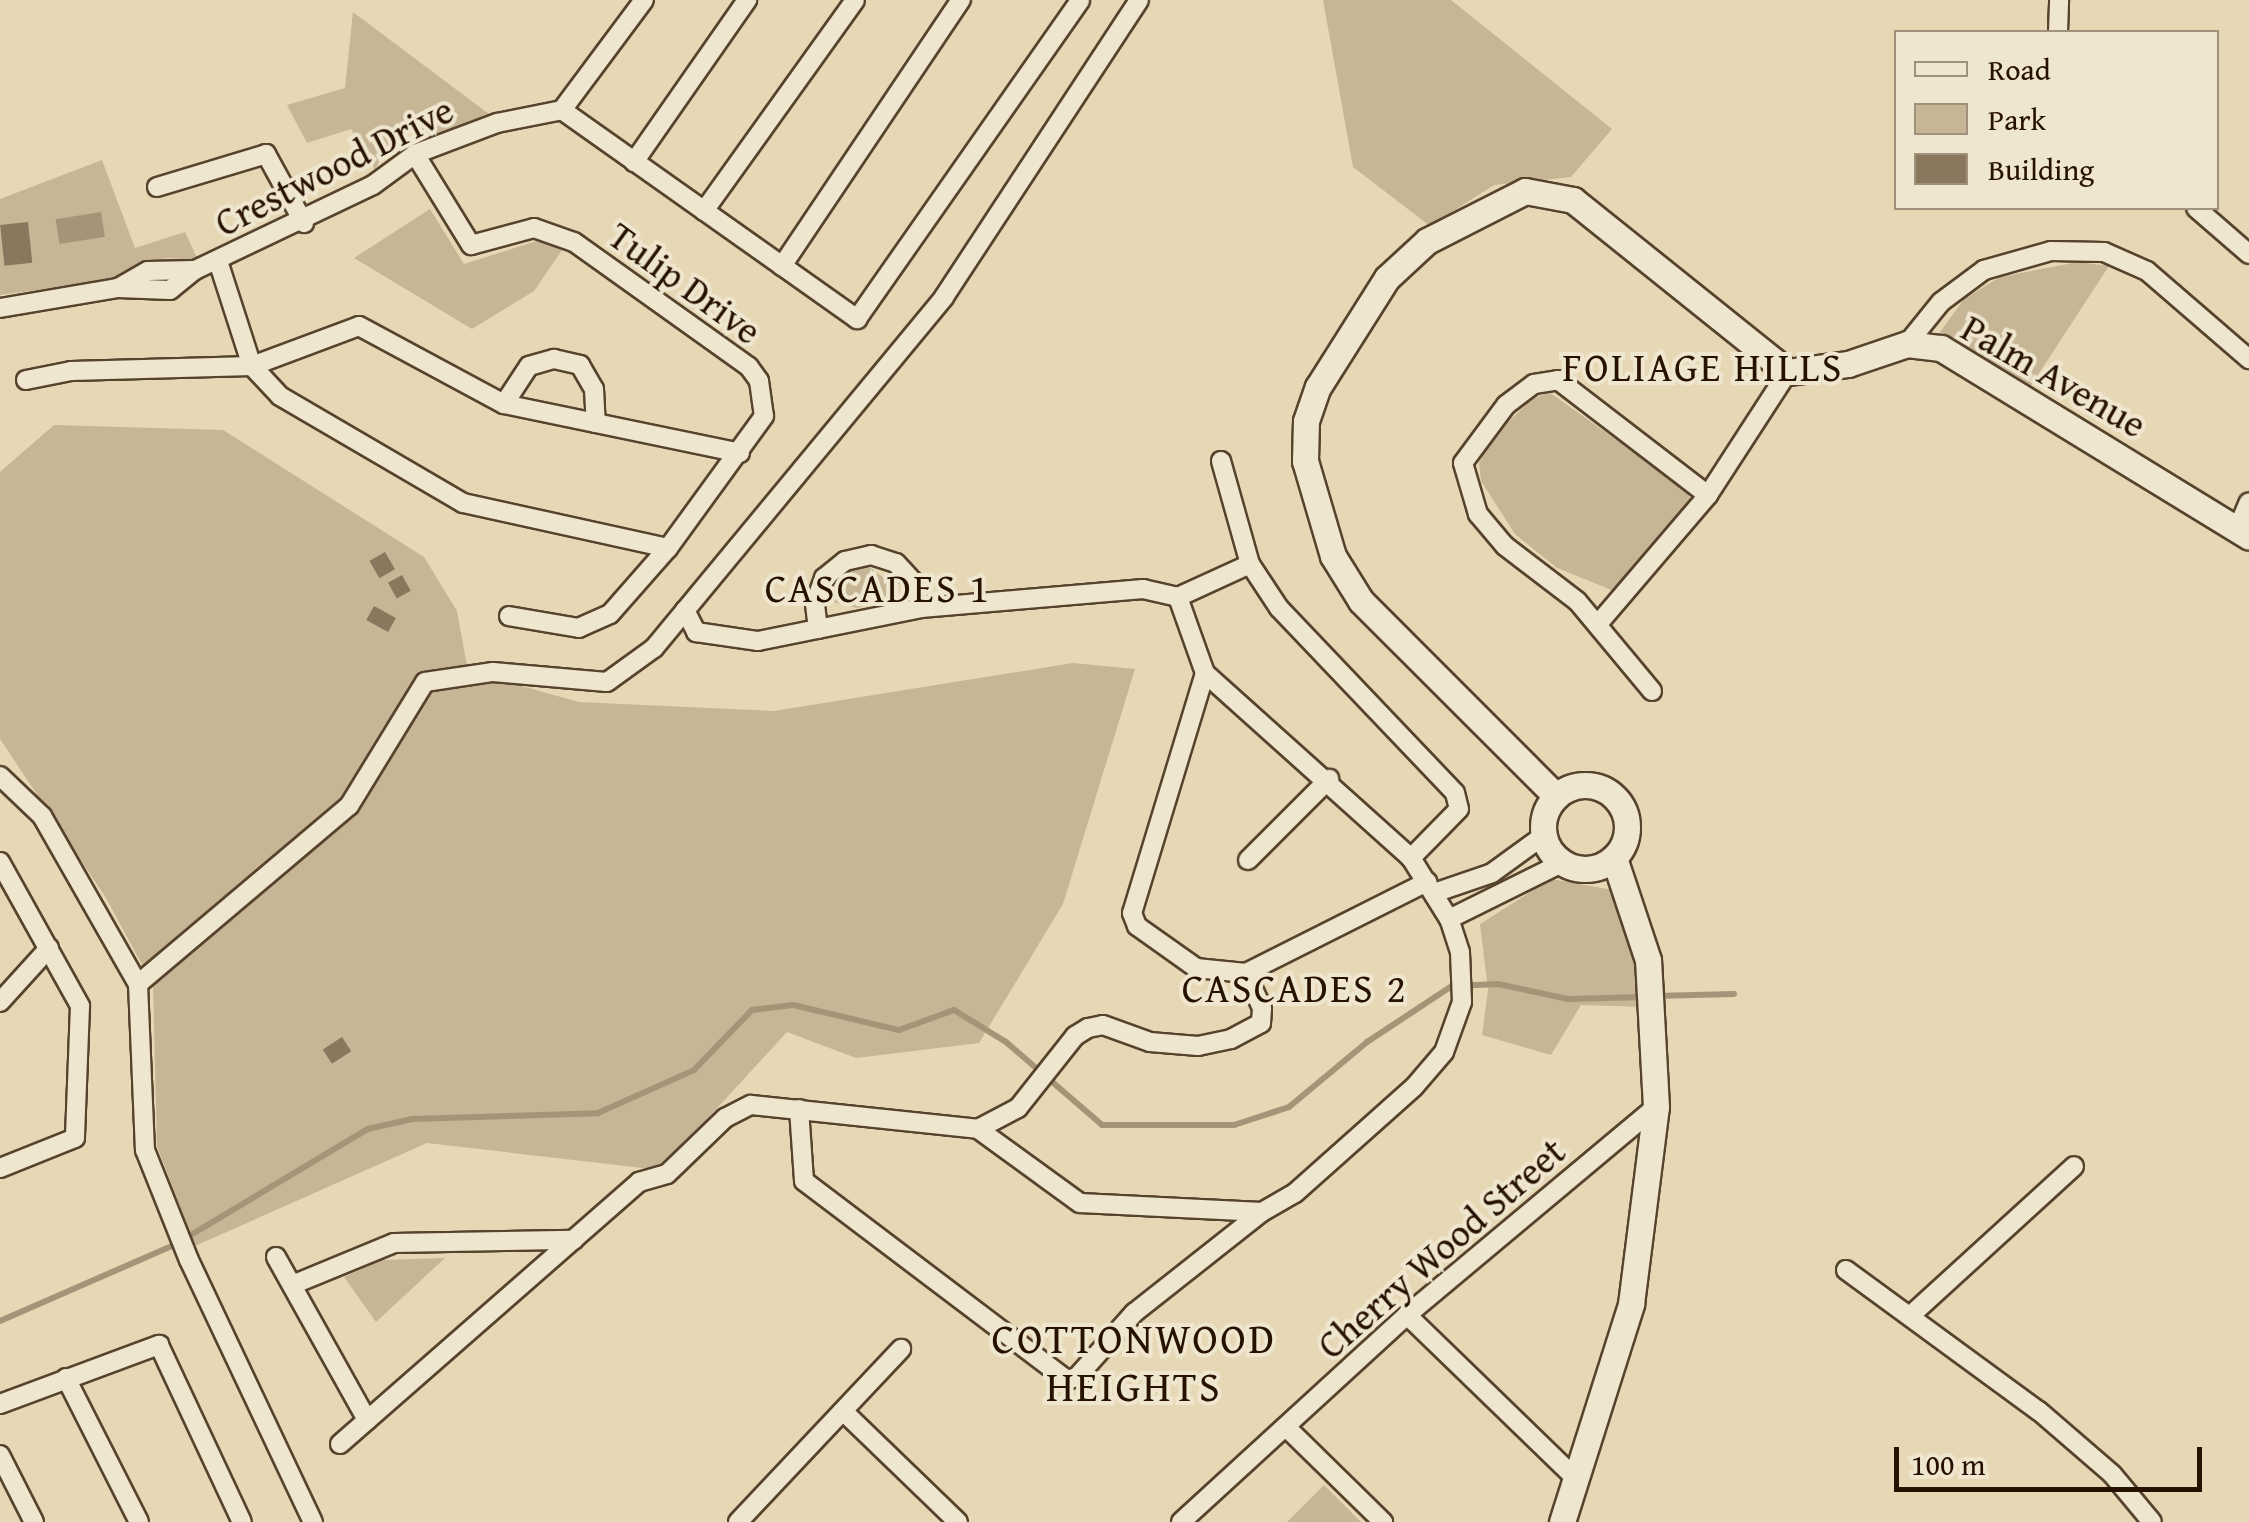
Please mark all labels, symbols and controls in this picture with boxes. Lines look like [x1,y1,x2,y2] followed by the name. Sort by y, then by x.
[1894,30,2219,210] legend
[1988,47,2051,91] text: Road
[207,86,461,246] street label: Crestwood Drive
[1988,97,2046,141] text: Park
[1988,147,2094,191] text: Building
[600,212,770,354] street label: Tulip Drive
[1954,305,2154,447] street label: Palm Avenue
[1562,343,1844,391] district label: FOLIAGE HILLS
[765,564,991,612] district label: CASCADES 1
[1182,964,1408,1012] district label: CASCADES 2
[1308,1128,1574,1368] street label: Cherry Wood Street
[992,1313,1276,1412] district label: COTTONWOOD HEIGHTS
[1899,1427,2206,1489] scale bar
[1911,1442,1985,1486] text: 100 m

